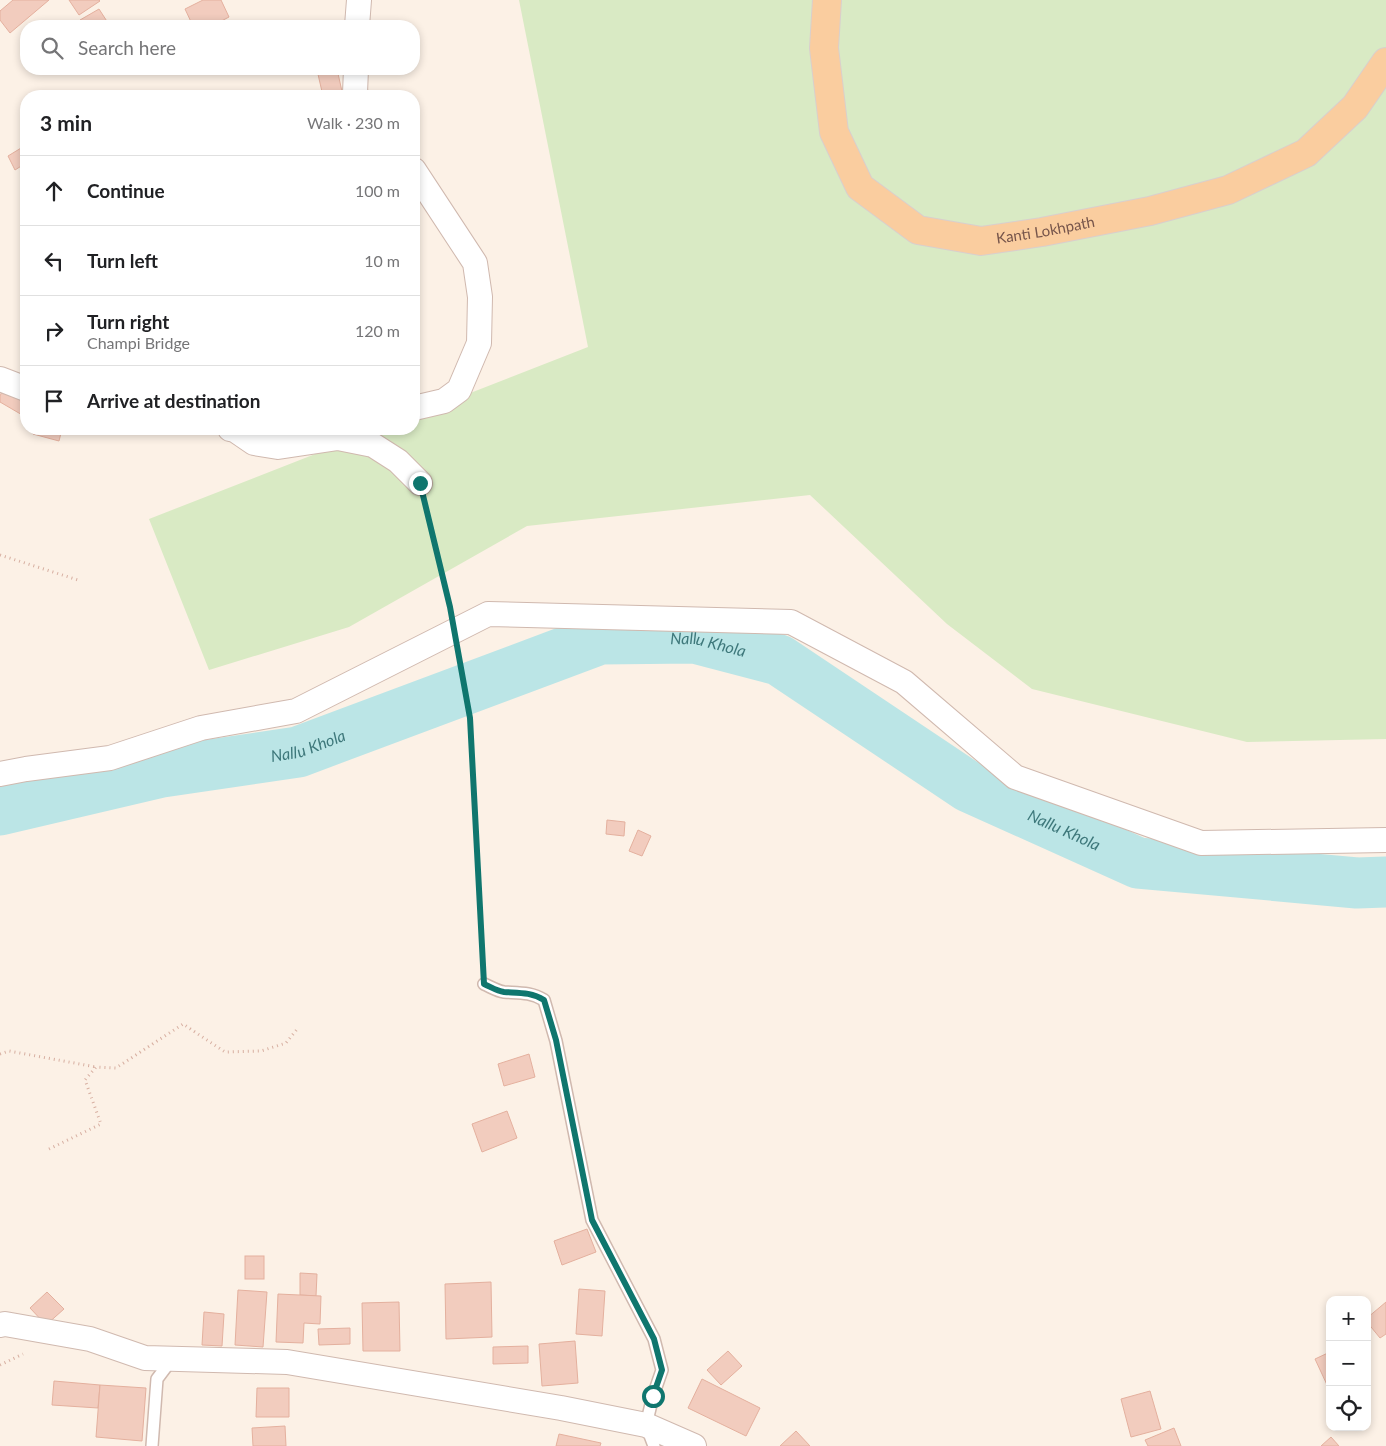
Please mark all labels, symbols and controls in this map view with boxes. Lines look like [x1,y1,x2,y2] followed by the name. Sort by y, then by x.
[20,20,420,75] search box
[38,34,66,62] icon: search
[78,36,176,59] text: Search here
[40,110,92,135] text: 3 min
[307,113,400,132] text: Walk · 230 m
[40,177,68,205] icon: ahead
[87,179,165,202] text: Continue
[355,181,400,200] text: 100 m
[995,212,1096,247] street label: Kanti Lokhpath
[40,247,68,275] icon: left
[87,249,158,272] text: Turn left
[364,251,400,270] text: 10 m
[87,310,169,333] text: Turn right
[40,317,68,345] icon: right
[355,321,400,340] text: 120 m
[87,333,190,352] text: Champi Bridge
[40,387,68,415] icon: arrive
[87,389,260,412] text: Arrive at destination
[409,472,432,495] route end
[670,628,748,660] water label: Nallu Khola
[269,725,348,765] water label: Nallu Khola
[1025,805,1103,854] water label: Nallu Khola
[1326,1296,1371,1431] map controls
[1326,1296,1371,1341] button: +
[1326,1341,1371,1386] button: −
[642,1385,665,1408] route start
[1326,1386,1371,1431] button: locate

